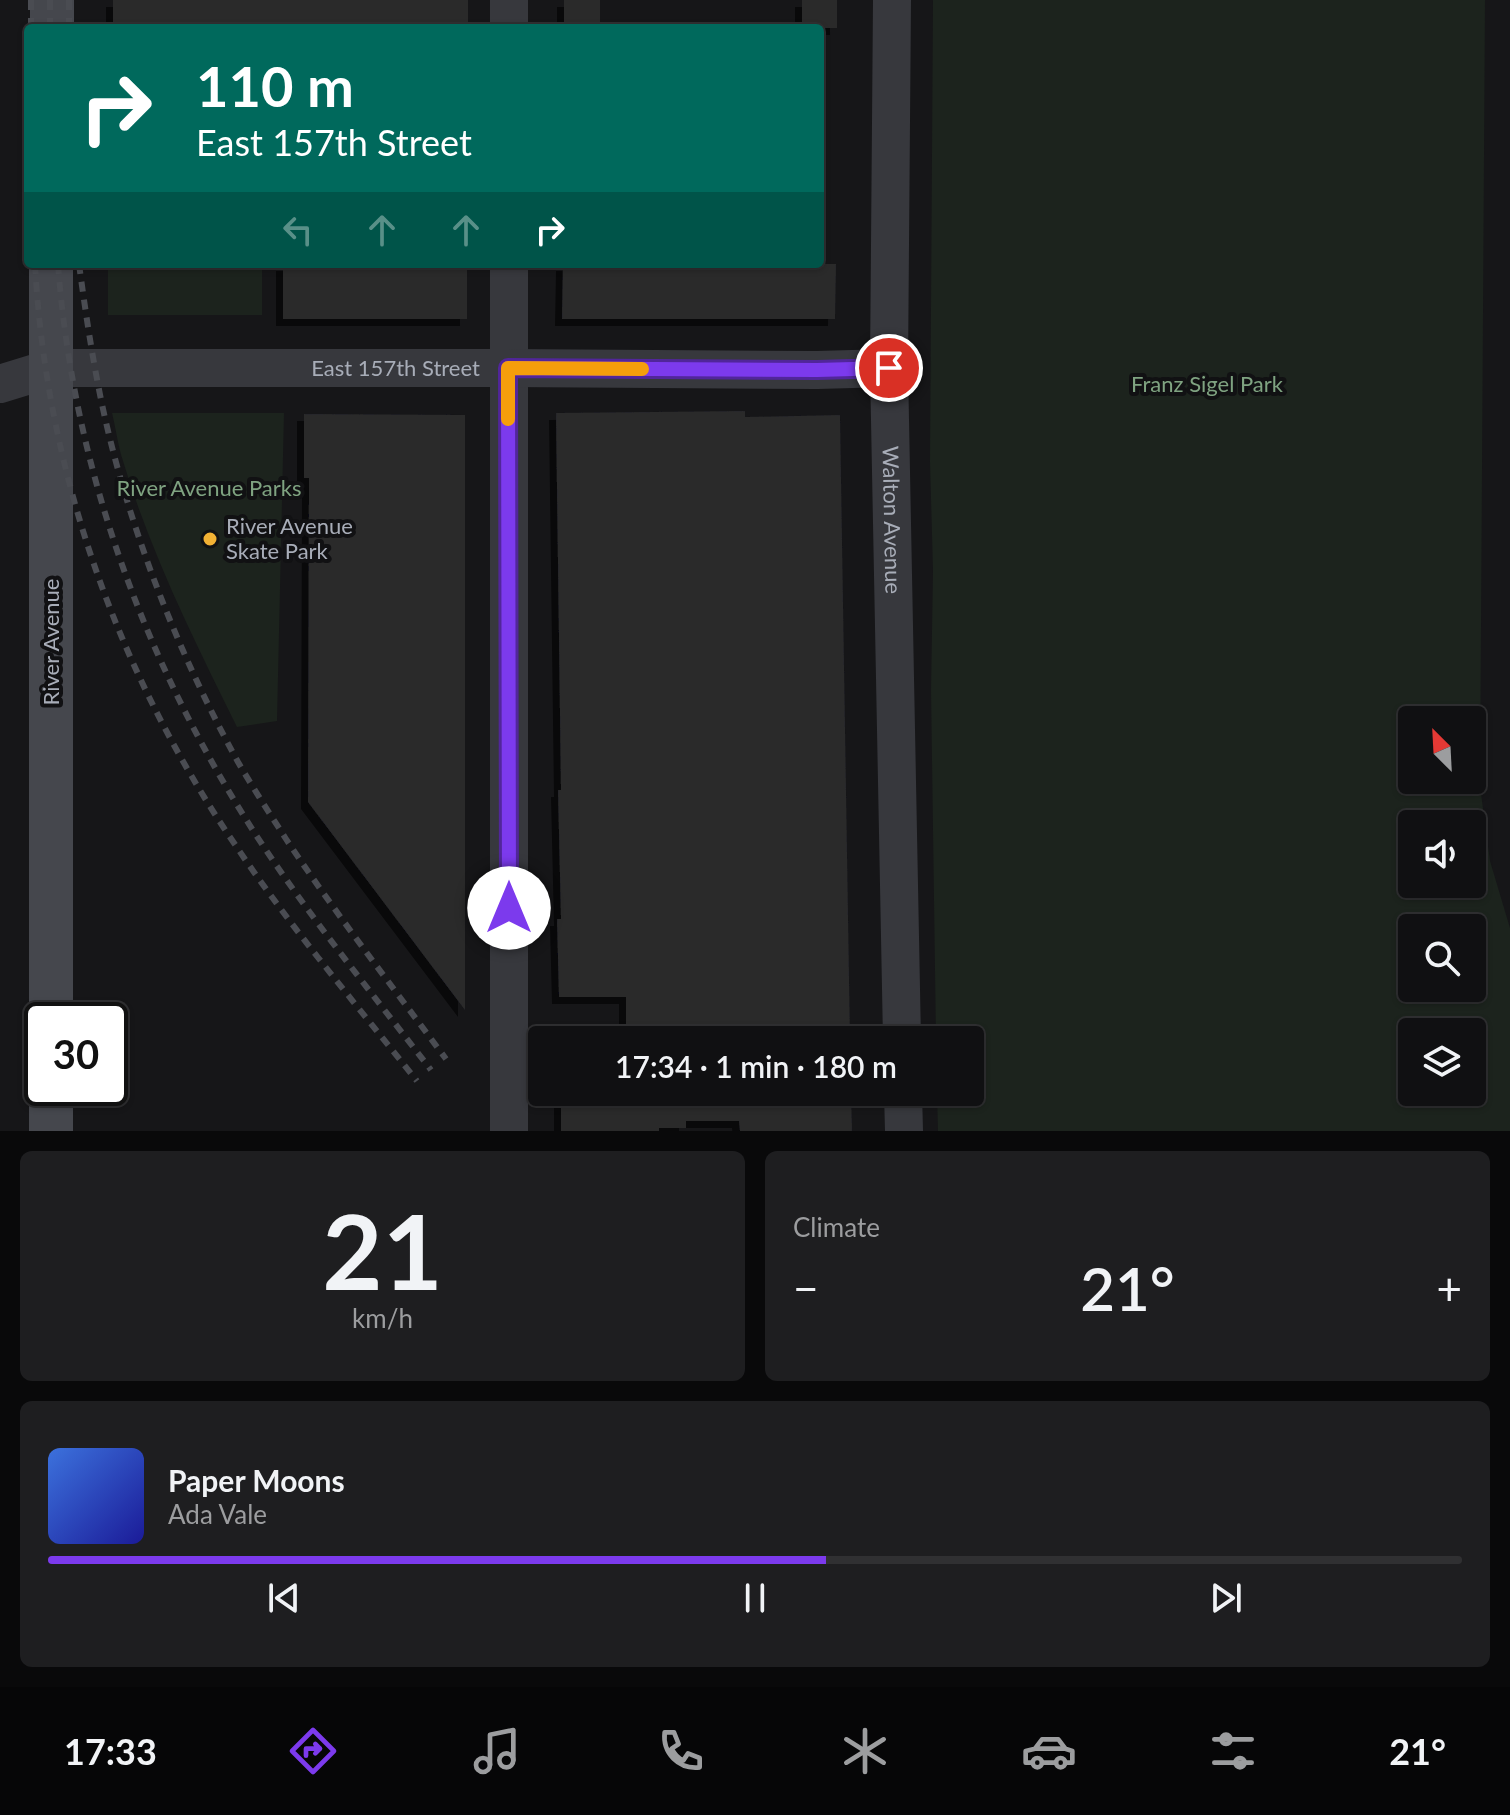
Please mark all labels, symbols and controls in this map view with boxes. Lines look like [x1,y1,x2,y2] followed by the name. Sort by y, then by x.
[196,52,354,119] text: 110 m
[64,56,168,160] icon: right
[196,120,472,164] text: East 157th Street
[276,208,320,252] icon: left
[360,208,404,252] icon: ahead
[444,208,488,252] icon: ahead
[528,208,572,252] icon: right
[855,334,923,402] pin
[867,346,911,390] icon: arrive
[311,354,480,381] street label: East 157th Street
[1131,370,1284,397] park label: Franz Sigel Park
[878,446,907,594] street label: Walton Avenue
[117,474,301,501] park label: River Avenue Parks
[226,512,353,564] place label: River Avenue Skate Park
[201,530,219,548] marker: River Avenue Skate Park
[37,579,64,705] street label: River Avenue
[1398,706,1486,794] north arrow
[1398,706,1486,1106] map controls
[1398,810,1486,898] button: sound
[467,866,551,950] position arrow
[1398,914,1486,1002] button: search
[24,1002,128,1106] speed limit sign: 30
[1398,1018,1486,1106] button: layers
[615,1048,897,1084] text: 17:34 · 1 min · 180 m
[322,1187,443,1312] text: 21
[793,1211,880,1243] text: Climate
[1080,1252,1175,1324] text: 21°
[793,1262,819,1314] text: −
[1436,1262,1462,1314] text: +
[352,1302,413,1334] text: km/h
[168,1462,345,1498] text: Paper Moons
[168,1498,267,1530] text: Ada Vale
[262,1576,306,1620] icon: previous
[733,1576,777,1620] icon: pause
[1204,1576,1248,1620] icon: next
[285,1723,341,1779] icon: directions
[469,1723,525,1779] icon: music
[653,1723,709,1779] icon: phone
[837,1723,893,1779] icon: climate
[1021,1723,1077,1779] icon: car
[1205,1723,1261,1779] icon: filters
[64,1729,157,1773] text: 17:33
[1389,1729,1446,1773] text: 21°

